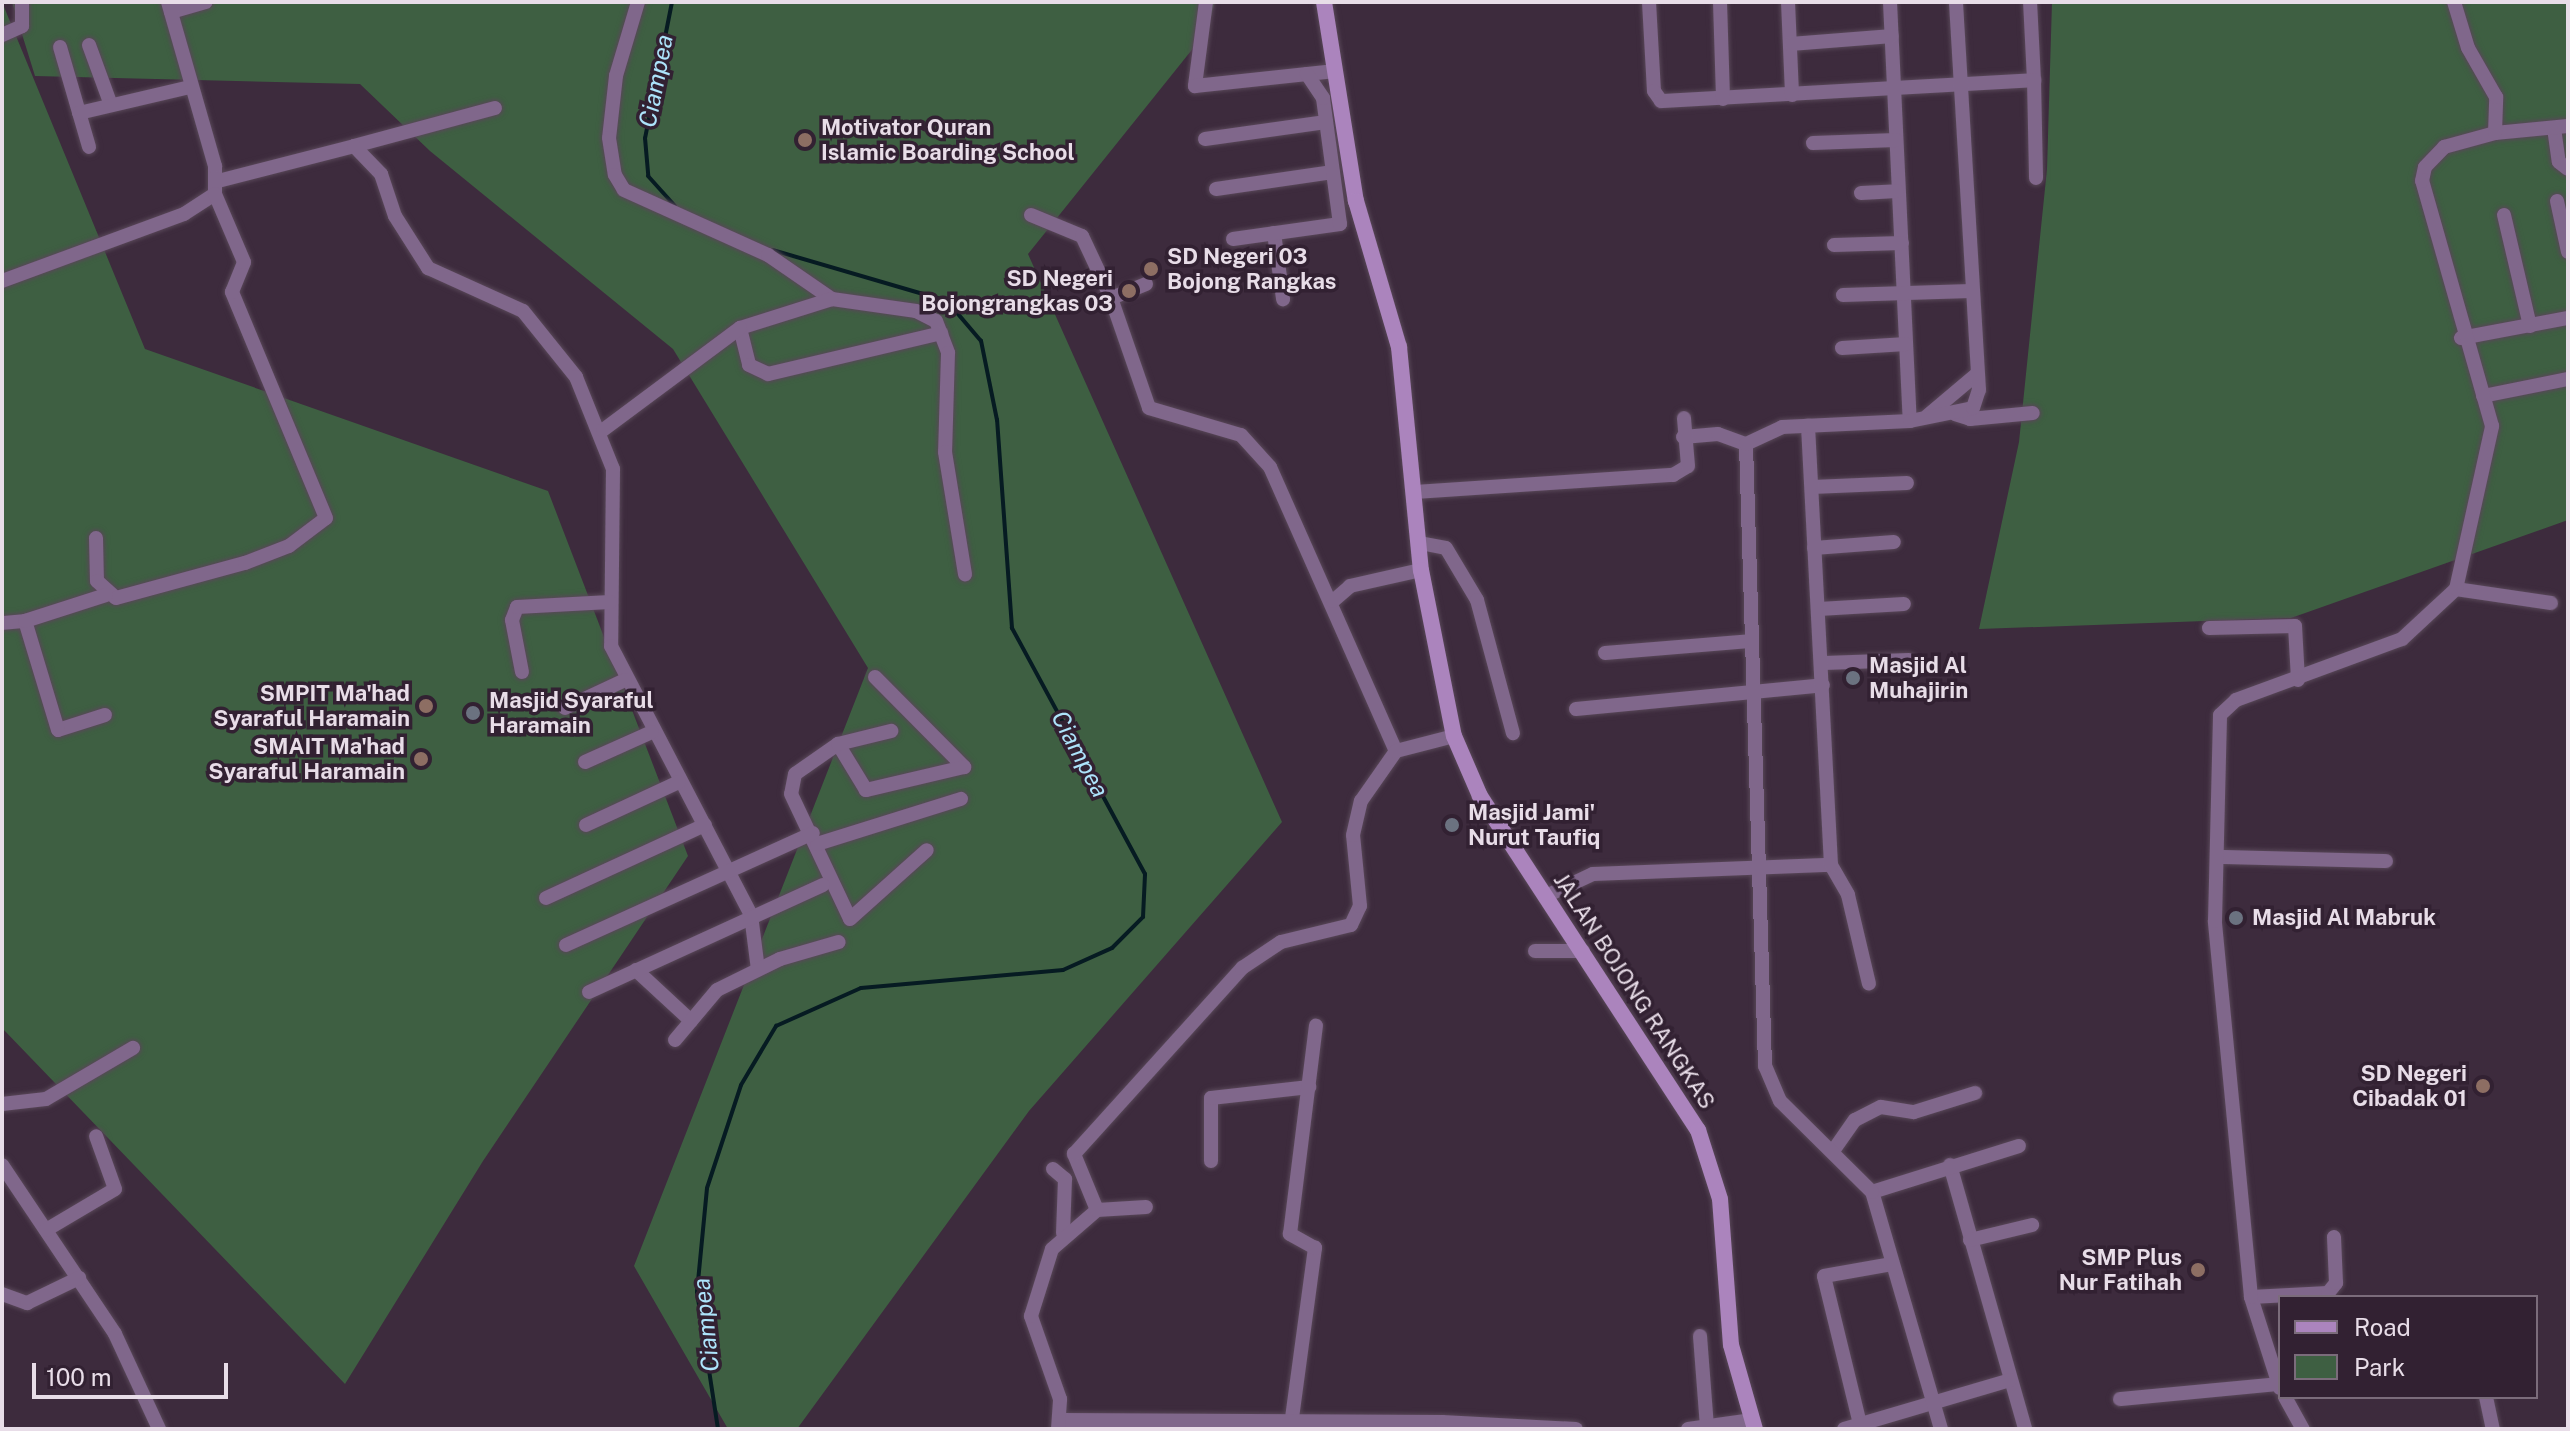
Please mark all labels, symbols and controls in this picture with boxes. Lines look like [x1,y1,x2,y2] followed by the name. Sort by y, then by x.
[633,32,679,130] water label: Ciampea
[821,114,1075,166] place label: Motivator Quran Islamic Boarding School
[796,131,814,149] marker: Motivator Quran Islamic Boarding School
[1167,243,1336,294] place label: SD Negeri 03 Bojong Rangkas
[1142,260,1160,278] marker: SD Negeri 03 Bojong Rangkas
[921,265,1113,316] place label: SD Negeri Bojongrangkas 03
[1120,282,1138,300] marker: SD Negeri Bojongrangkas 03
[1869,652,1968,704] place label: Masjid Al Muhajirin
[1844,669,1862,687] marker: Masjid Al Muhajirin
[213,680,410,732] place label: SMPIT Ma'had Syaraful Haramain
[489,687,654,738] place label: Masjid Syaraful Haramain
[417,697,435,715] marker: SMPIT Ma'had Syaraful Haramain
[464,704,482,722] marker: Masjid Syaraful Haramain
[1045,706,1115,802] water label: Ciampea
[208,733,405,784] place label: SMAIT Ma'had Syaraful Haramain
[412,750,430,768] marker: SMAIT Ma'had Syaraful Haramain
[1468,799,1600,850] place label: Masjid Jami' Nurut Taufiq
[1443,816,1461,834] marker: Masjid Jami' Nurut Taufiq
[1548,868,1720,1114] street label: JALAN BOJONG RANGKAS
[2252,905,2436,931] place label: Masjid Al Mabruk
[2227,909,2245,927] marker: Masjid Al Mabruk
[2352,1060,2467,1112] place label: SD Negeri Cibadak 01
[2474,1077,2492,1095] marker: SD Negeri Cibadak 01
[2059,1244,2182,1296] place label: SMP Plus Nur Fatihah
[2189,1261,2207,1279] marker: SMP Plus Nur Fatihah
[687,1277,725,1373] water label: Ciampea
[2278,1295,2538,1399] legend
[2354,1313,2411,1341] text: Road
[36,1347,232,1397] scale bar
[2354,1353,2405,1381] text: Park
[46,1363,112,1391] text: 100 m

